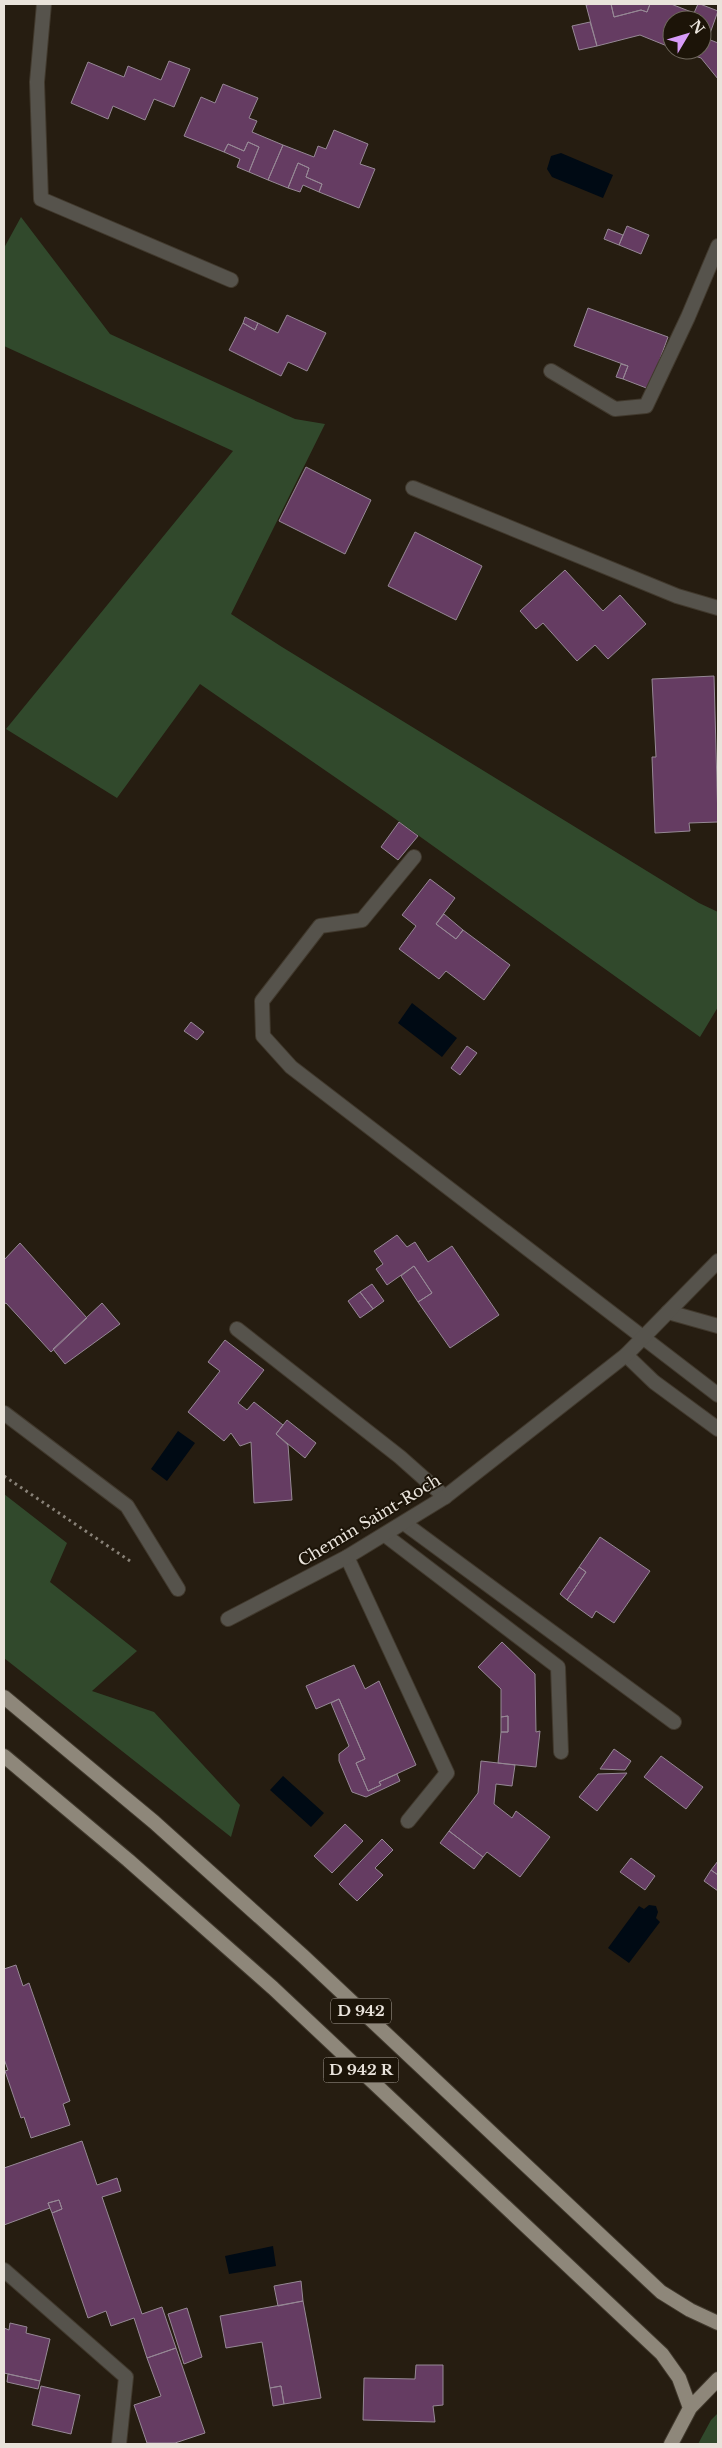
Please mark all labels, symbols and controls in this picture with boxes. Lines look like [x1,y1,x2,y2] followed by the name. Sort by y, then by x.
[662,10,712,60] north arrow
[686,16,708,38] text: N
[294,1470,444,1570] street label: Chemin Saint-Roch
[331,1998,391,2024] road number: D 942
[324,2058,398,2082] road number: D 942 R

